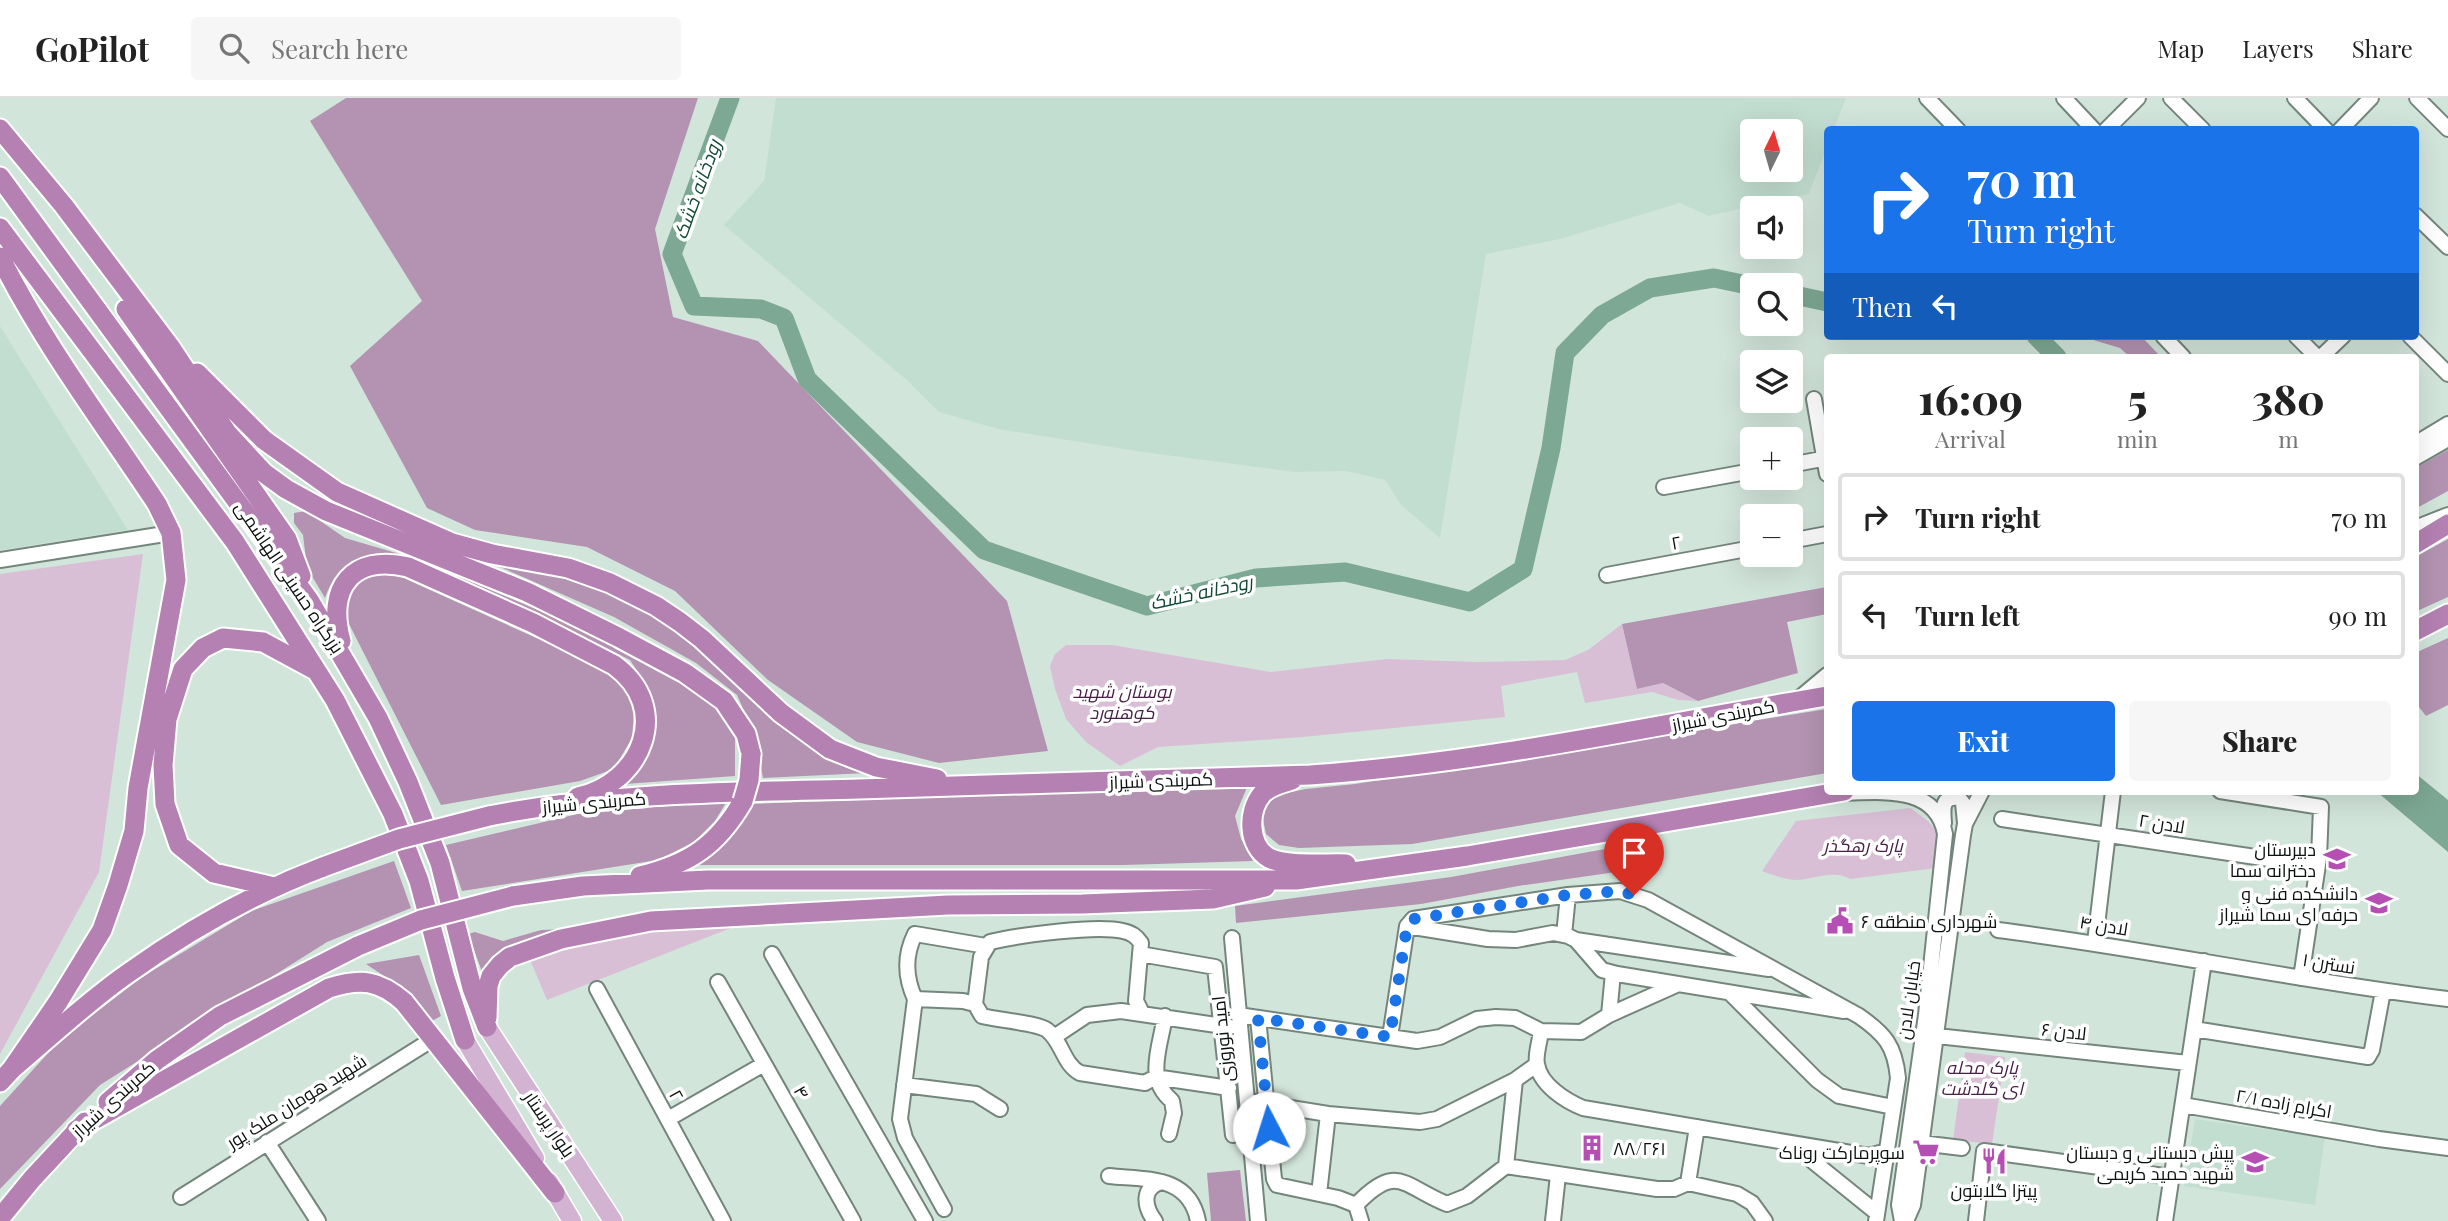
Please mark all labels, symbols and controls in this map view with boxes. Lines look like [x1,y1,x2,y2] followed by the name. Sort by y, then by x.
[191,17,681,80] search box
[35,26,149,70] text: GoPilot
[215,29,253,67] icon: search
[271,31,408,66] text: Search here
[2158,32,2204,64] text: Map
[2242,32,2314,64] text: Layers
[2352,32,2413,64] text: Share
[1740,119,1802,182] north arrow
[1740,119,1803,567] map controls
[666,134,727,242] water label: رودخانه خشک
[1967,145,2077,210] text: 70 m
[1852,154,1943,245] icon: right
[1740,196,1803,259] button: sound
[1967,208,2115,251] text: Turn right
[1740,273,1803,336] button: search
[1926,287,1964,325] icon: left
[1852,289,1912,324] text: Then
[1740,350,1803,413] button: layers
[1918,370,2023,426] text: 16:09
[2127,370,2147,426] text: 5
[2252,370,2325,426] text: 380
[1935,423,2006,454] text: Arrival
[2117,423,2158,454] text: min
[2278,423,2299,454] text: m
[1740,427,1803,490] button: +
[230,496,350,658] street label: بزرگراه حسینی الهاشمی
[1856,498,1894,536] icon: right
[1915,500,2041,535] text: Turn right
[2331,500,2387,535] text: 70 m
[1740,504,1803,567] button: −
[1669,529,1683,555] street label: ۲
[1147,567,1256,615] water label: رودخانه خشک
[1856,596,1894,634] icon: left
[1915,598,2020,633] text: Turn left
[2329,598,2387,633] text: 90 m
[1073,679,1173,724] park label: بوستان شهید کوهنورد
[1669,693,1776,737] street label: کمربندی شیراز
[1852,701,2115,781] button: Exit
[2129,701,2391,781] button: Share
[1107,766,1214,794] street label: کمربندی شیراز
[540,786,647,819] street label: کمربندی شیراز
[2137,808,2187,838] street label: ۲ لادن
[1604,823,1664,895] pin
[1821,833,1904,858] park label: پارک رهگذر
[1615,834,1653,872] icon: arrive
[2230,837,2316,882] place label: دبیرستان دخترانه سما
[2322,844,2352,874] school or university icon: دبیرستان دخترانه سما
[2218,881,2358,926] place label: دانشکده فنی و حرفه ای سما شیراز
[2364,888,2394,918] school or university icon: دانشکده فنی و حرفه ای سما شیراز
[1825,906,1855,936] public building icon: شهرداری منطقه ۶
[1861,909,1997,933] place label: شهرداری منطقه ۶
[2078,909,2130,941] street label: ۴ لادن
[2301,947,2357,979] street label: نسترن ۱
[1891,959,1925,1041] street label: خیابان لادن
[1206,995,1238,1083] street label: امید نوروزی
[2040,1017,2088,1045] street label: ۶ لادن
[221,1048,371,1155] street label: شهید هومان ملک پور
[65,1055,160,1143] street label: کمربندی شیراز
[1941,1055,2025,1100] park label: پارک محله ای گلدشت
[789,1081,815,1103] street label: ۴
[2234,1083,2334,1124] street label: ۲/۱ اکرام زاده
[518,1085,581,1162] street label: بلوار پرستار
[664,1085,690,1105] street label: ۲
[1232,1091,1306,1165] position arrow
[1577,1133,1607,1163] building icon: ۸۸/۲۶۱
[1613,1136,1666,1160] place label: ۸۸/۲۶۱
[1911,1137,1941,1167] supermarket icon: سوپرمارکت روناک
[1779,1140,1905,1165] place label: سوپرمارکت روناک
[2066,1140,2234,1185] place label: پیش دبستانی و دبستان شهید حمید کریمی
[1979,1146,2009,1176] restaurant icon: پیتزا گلابتون
[2240,1147,2270,1177] school or university icon: پیش دبستانی و دبستان شهید حمید کریمی
[1951,1178,2038,1203] place label: پیتزا گلابتون

